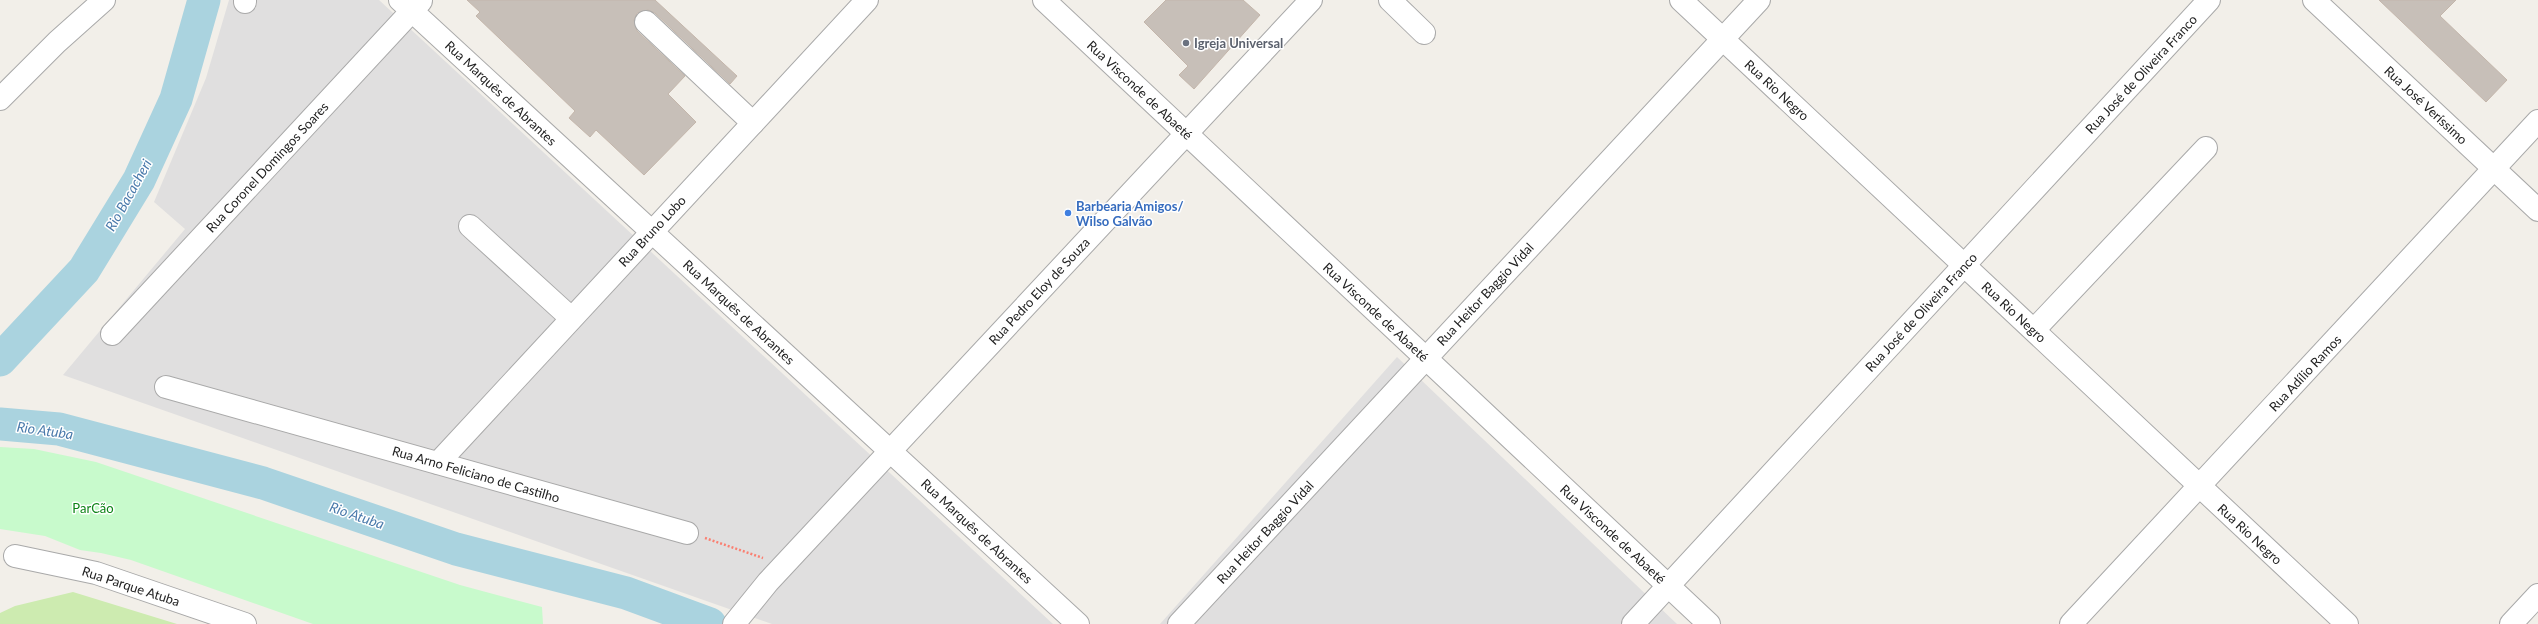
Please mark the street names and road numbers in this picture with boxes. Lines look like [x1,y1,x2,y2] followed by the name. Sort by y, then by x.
[2082,11,2200,137] street label: Rua José de Oliveira Franco
[442,37,560,149] street label: Rua Marquês de Abrantes
[1084,37,1196,143] street label: Rua Visconde de Abaeté
[1742,56,1812,124] street label: Rua Rio Negro
[2381,62,2471,148] street label: Rua José Veríssimo
[202,98,332,235] street label: Rua Coronel Domingos Soares
[615,192,689,270] street label: Rua Bruno Lobo
[985,234,1093,348] street label: Rua Pedro Eloy de Souza
[1433,239,1537,349] street label: Rua Heitor Baggio Vidal
[1862,249,1980,375] street label: Rua José de Oliveira Franco
[680,256,798,368] street label: Rua Marquês de Abrantes
[1320,259,1432,365] street label: Rua Visconde de Abaeté
[1979,278,2049,346] street label: Rua Rio Negro
[2265,331,2345,415] street label: Rua Adílio Ramos
[390,442,562,506] street label: Rua Arno Feliciano de Castilho
[918,475,1036,587] street label: Rua Marquês de Abrantes
[1213,477,1317,587] street label: Rua Heitor Baggio Vidal
[1557,481,1669,587] street label: Rua Visconde de Abaeté
[2215,500,2285,568] street label: Rua Rio Negro
[80,563,182,609] street label: Rua Parque Atuba

